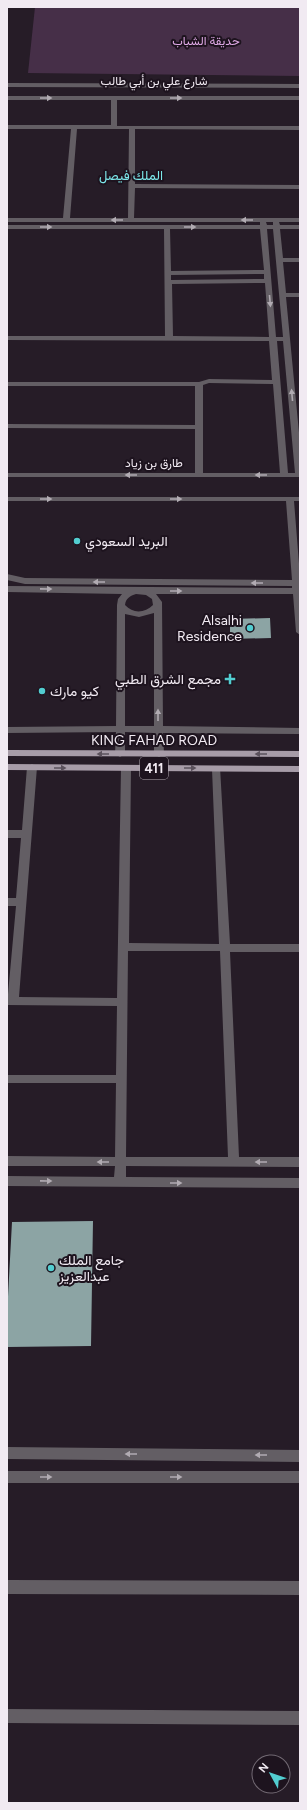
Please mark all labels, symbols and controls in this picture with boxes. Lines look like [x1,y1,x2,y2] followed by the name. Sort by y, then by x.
[172,34,240,48] park label: حديقة الشباب
[101,74,207,91] street label: شارع علي بن أبي طالب
[40,95,53,101] one-way arrow
[170,95,183,101] one-way arrow
[99,168,163,184] district label: الملك فيصل
[110,217,123,223] one-way arrow
[240,217,253,223] one-way arrow
[40,224,53,230] one-way arrow
[184,224,197,230] one-way arrow
[267,295,273,307] one-way arrow
[289,389,295,401] one-way arrow
[125,456,183,471] street label: طارق بن زياد
[124,472,137,478] one-way arrow
[254,472,267,478] one-way arrow
[40,496,53,502] one-way arrow
[170,496,183,502] one-way arrow
[85,533,168,553] place label: البريد السعودي
[72,536,82,546] marker: البريد السعودي
[92,579,105,585] one-way arrow
[250,580,263,586] one-way arrow
[40,586,53,592] one-way arrow
[170,588,183,594] one-way arrow
[177,612,242,645] place label: Alsalhi Residence
[245,623,255,633] marker: Alsalhi Residence
[115,671,221,691] place label: مجمع الشرق الطبي
[224,673,236,685] marker: مجمع الشرق الطبي
[50,683,99,700] place label: كيو مارك
[37,686,47,696] marker: كيو مارك
[155,708,161,721] one-way arrow
[91,732,217,749] street label: KING FAHAD ROAD
[96,751,109,757] one-way arrow
[254,751,267,757] one-way arrow
[140,757,168,779] road number: 411
[54,765,67,771] one-way arrow
[184,765,197,771] one-way arrow
[96,1159,109,1165] one-way arrow
[254,1159,267,1165] one-way arrow
[40,1178,52,1185] one-way arrow
[170,1180,183,1186] one-way arrow
[58,1252,124,1285] place label: جامع الملك عبدالعزيز
[46,1263,56,1273] marker: جامع الملك عبدالعزيز
[124,1451,137,1457] one-way arrow
[254,1452,267,1458] one-way arrow
[40,1474,53,1480] one-way arrow
[170,1474,183,1480] one-way arrow
[251,1754,291,1794] north arrow
[256,1760,271,1775] text: N

